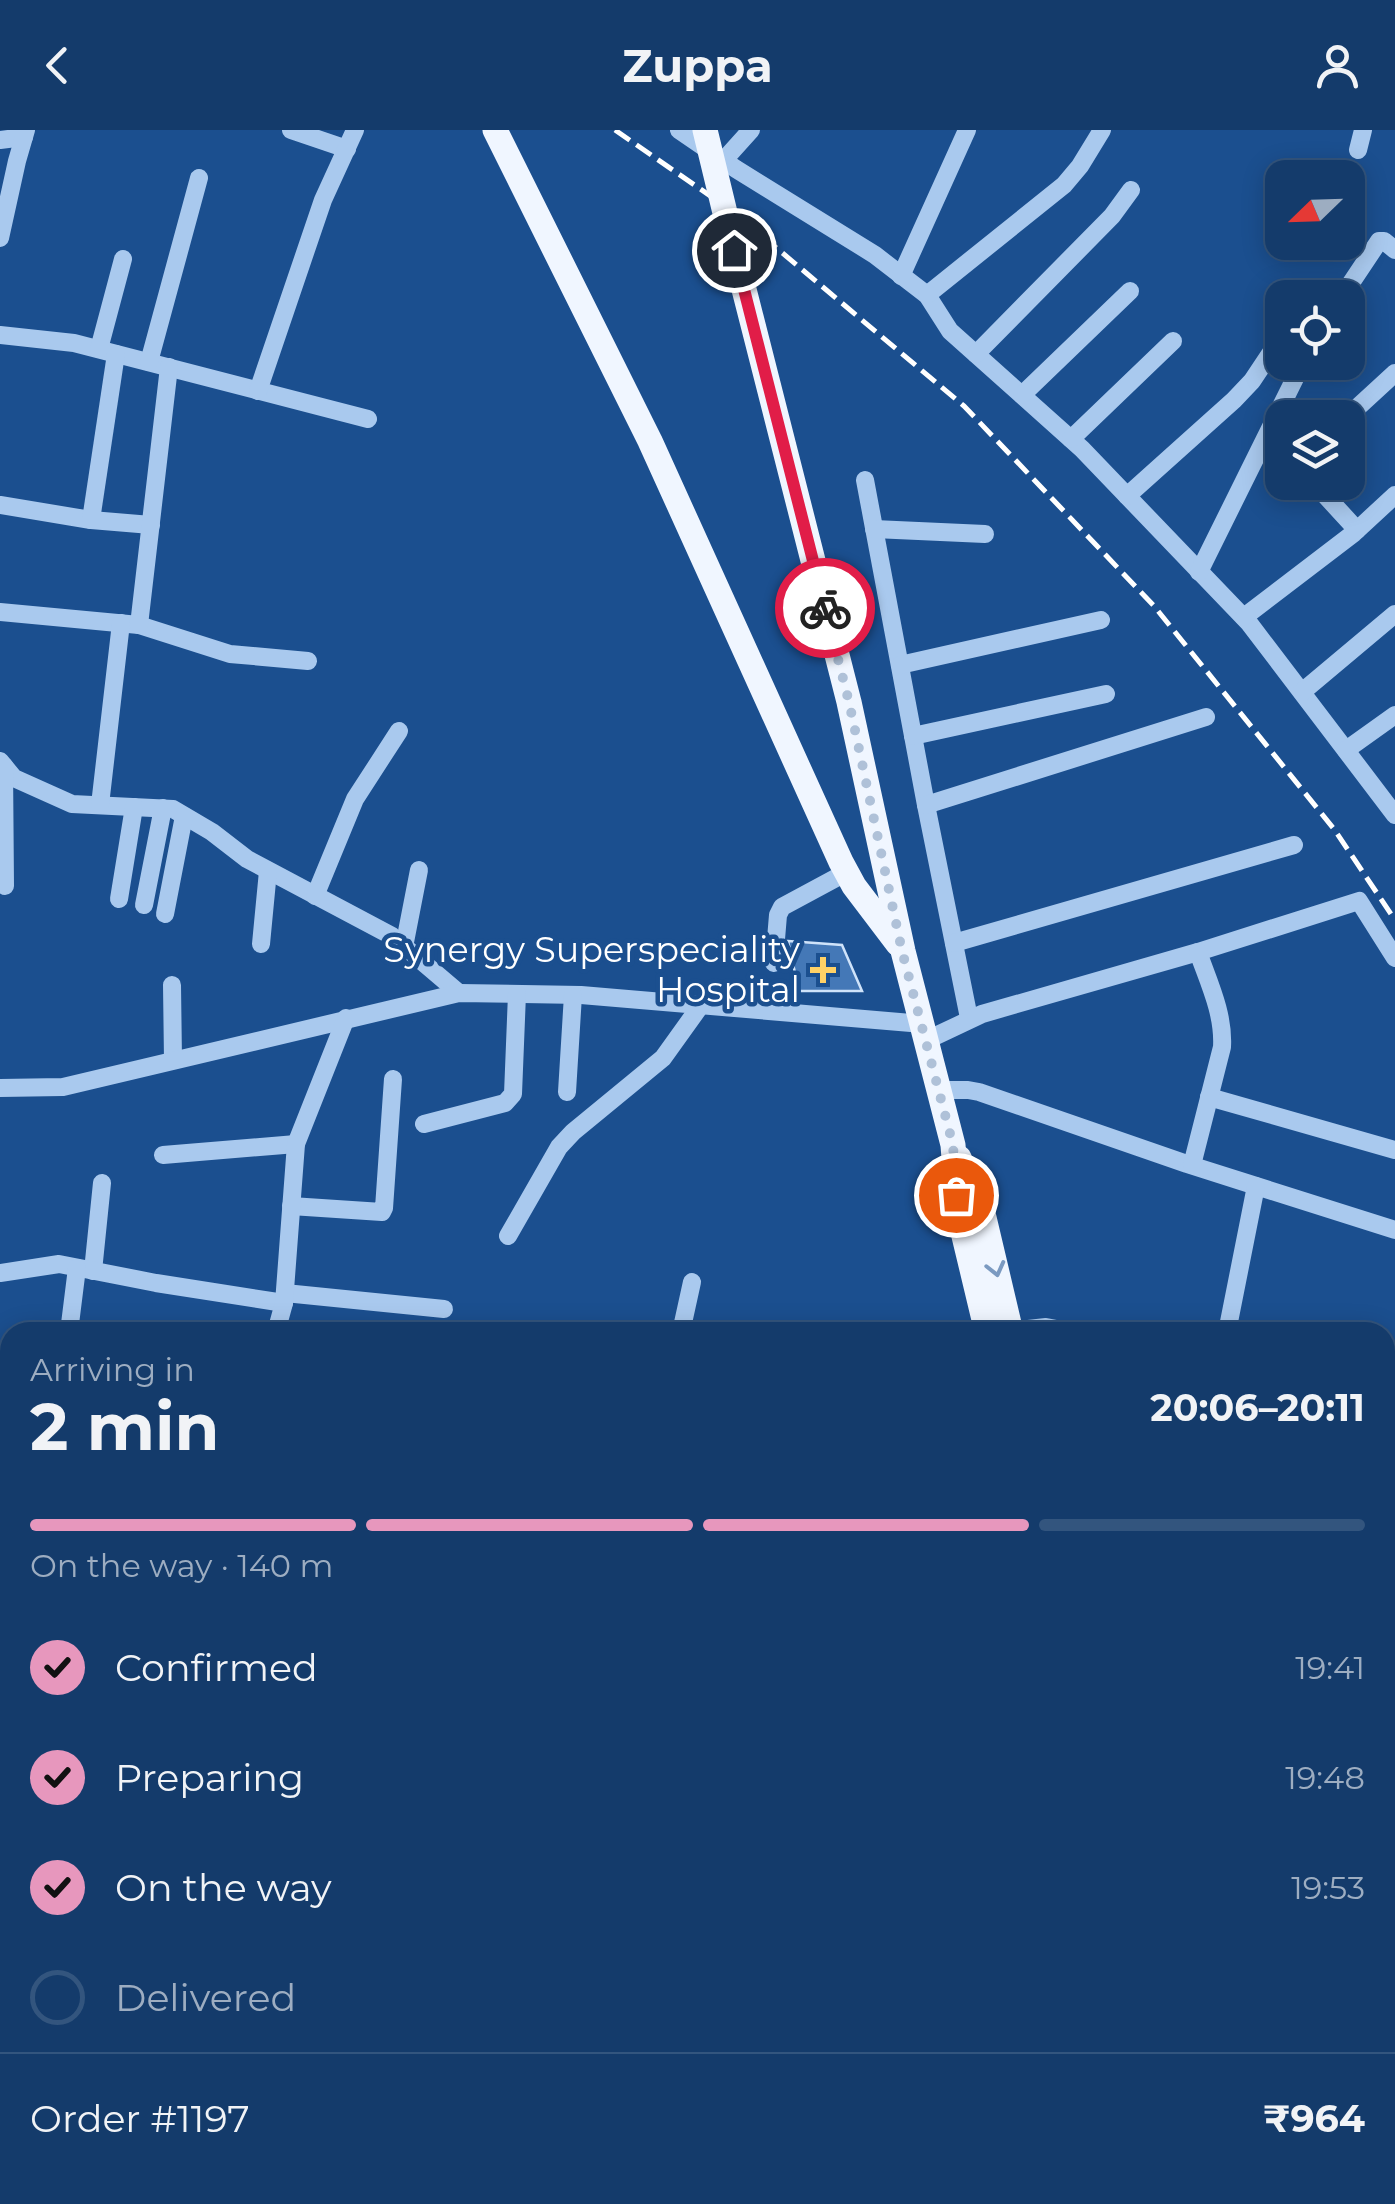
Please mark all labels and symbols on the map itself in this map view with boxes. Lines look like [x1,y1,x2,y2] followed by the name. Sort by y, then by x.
[1265,160,1365,260] north arrow
[692,208,777,293] pin
[775,558,875,658] courier
[383,928,800,1011] place label: Synergy Superspeciality Hospital
[810,957,836,983] marker: Synergy Superspeciality Hospital
[914,1153,999,1238] pin
[984,1260,1005,1277] one-way arrow

